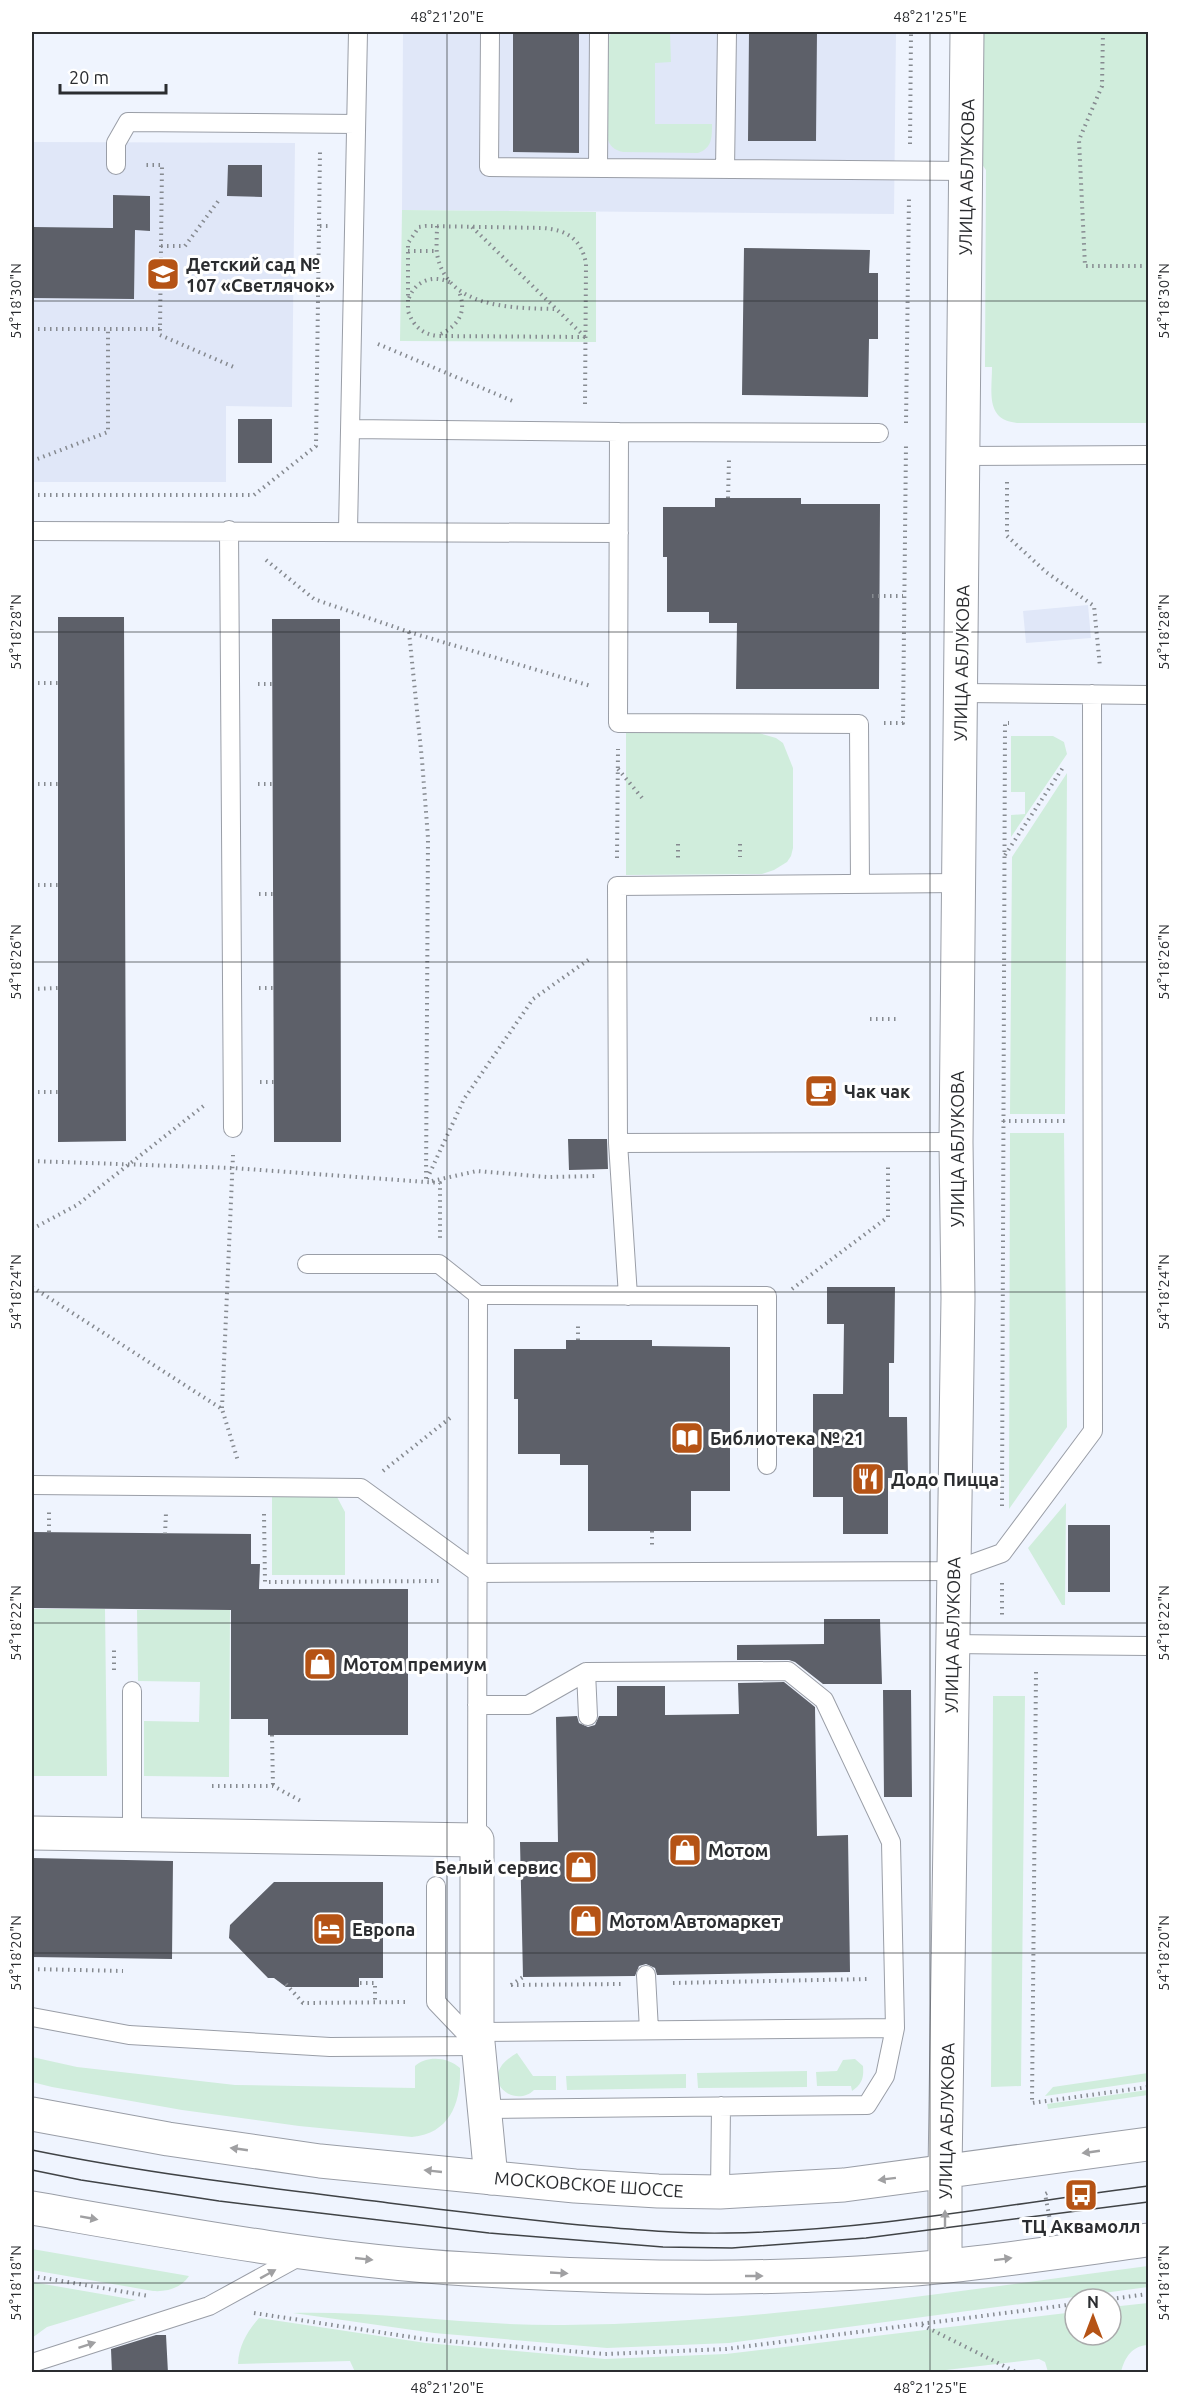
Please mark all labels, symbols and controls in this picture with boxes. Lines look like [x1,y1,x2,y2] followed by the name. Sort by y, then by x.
[410,8,484,25] text: 48°21'20"E
[893,8,967,25] text: 48°21'25"E
[60,57,166,95] scale bar
[69,67,109,87] text: 20 m
[955,98,977,255] street label: УЛИЦА АБЛУКОВА
[186,254,335,295] place label: Детский сад № 107 «Светлячок»
[145,256,181,292] school or university icon: Детский сад № 107 «Светлячок»
[7,263,24,339] text: 54°18'30"N
[1155,263,1172,339] text: 54°18'30"N
[950,584,972,741] street label: УЛИЦА АБЛУКОВА
[7,594,24,670] text: 54°18'28"N
[1155,594,1172,670] text: 54°18'28"N
[7,924,24,1000] text: 54°18'26"N
[1155,924,1172,1000] text: 54°18'26"N
[947,1070,967,1227] street label: УЛИЦА АБЛУКОВА
[803,1073,839,1109] cafe icon: Чак чак
[844,1081,911,1101] place label: Чак чак
[7,1254,24,1330] text: 54°18'24"N
[1155,1254,1172,1330] text: 54°18'24"N
[669,1420,705,1456] library icon: Библиотека № 21
[710,1428,865,1448] place label: Библиотека № 21
[850,1461,886,1497] restaurant icon: Додо Пицца
[891,1469,999,1489] place label: Додо Пицца
[941,1556,963,1713] street label: УЛИЦА АБЛУКОВА
[7,1585,24,1661] text: 54°18'22"N
[1155,1585,1172,1661] text: 54°18'22"N
[302,1646,338,1682] shop icon: Мотом премиум
[343,1654,487,1674] place label: Мотом премиум
[667,1832,703,1868] shop icon: Мотом
[708,1840,768,1860] place label: Мотом
[563,1849,599,1885] shop icon: Белый сервис
[435,1857,558,1877] place label: Белый сервис
[568,1903,604,1939] shop icon: Мотом Автомаркет
[311,1911,347,1947] hotel icon: Европа
[609,1911,780,1931] place label: Мотом Автомаркет
[7,1915,24,1991] text: 54°18'20"N
[1155,1915,1172,1991] text: 54°18'20"N
[352,1919,415,1939] place label: Европа
[935,2042,957,2199] street label: УЛИЦА АБЛУКОВА
[230,2145,249,2154] one-way arrow
[1081,2148,1100,2157] one-way arrow
[424,2166,443,2176] one-way arrow
[494,2167,684,2201] street label: МОСКОВСКОЕ ШОССЕ
[877,2175,896,2184] one-way arrow
[1063,2177,1099,2213] bus stop icon: ТЦ Аквамолл
[940,2210,950,2229] one-way arrow
[80,2214,99,2223] one-way arrow
[1022,2216,1140,2236] place label: ТЦ Аквамолл
[7,2245,24,2321] text: 54°18'18"N
[1155,2245,1172,2321] text: 54°18'18"N
[355,2254,374,2264] one-way arrow
[994,2254,1013,2263] one-way arrow
[260,2269,277,2279] one-way arrow
[549,2269,568,2278] one-way arrow
[744,2271,763,2281] one-way arrow
[1063,2287,1123,2347] north arrow
[1087,2293,1099,2311] text: N
[78,2340,96,2349] one-way arrow
[410,2379,484,2396] text: 48°21'20"E
[893,2379,967,2396] text: 48°21'25"E

